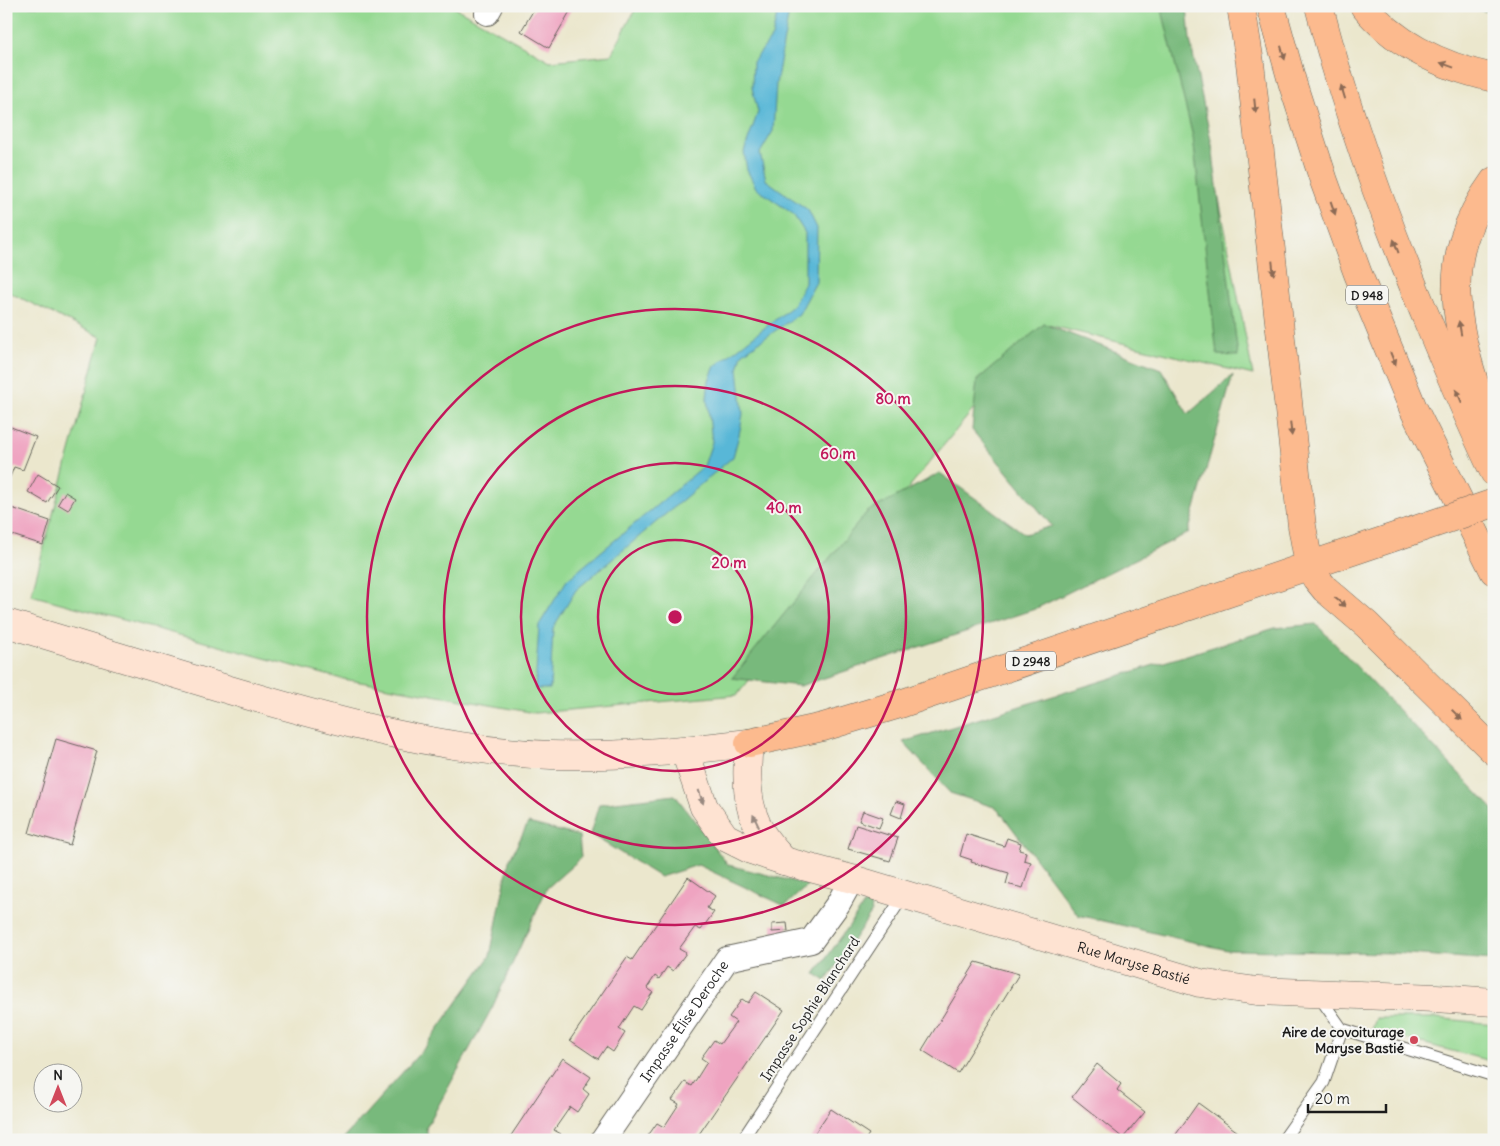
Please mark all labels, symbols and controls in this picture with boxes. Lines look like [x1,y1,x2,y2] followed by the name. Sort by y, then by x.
[1280,46,1288,61] one-way arrow
[1439,60,1454,68] one-way arrow
[1339,84,1347,99] one-way arrow
[1251,99,1259,115] one-way arrow
[1329,201,1337,216] one-way arrow
[1392,238,1399,253] one-way arrow
[1269,260,1277,276] one-way arrow
[1346,286,1388,304] road number: D 948
[1456,320,1464,336] one-way arrow
[1389,352,1397,366] one-way arrow
[875,389,911,408] text: 80 m
[1454,389,1462,403] one-way arrow
[1287,422,1295,438] one-way arrow
[820,444,856,463] text: 60 m
[766,498,802,517] text: 40 m
[712,553,746,572] text: 20 m
[1334,597,1347,608] one-way arrow
[666,608,684,626] centre of rings
[1006,651,1056,670] road number: D 2948
[1451,709,1463,721] one-way arrow
[698,790,705,805] one-way arrow
[752,814,760,828] one-way arrow
[756,933,864,1085] street label: Impasse Sophie Blanchard
[1075,938,1192,989] street label: Rue Maryse Bastié
[636,957,732,1085] street label: Impasse Élise Deroche
[1282,1023,1404,1057] place label: Aire de covoiturage Maryse Bastié
[1408,1034,1420,1046] marker: Aire de covoiturage Maryse Bastié
[32,1064,82,1114] north arrow
[53,1066,63,1084] text: N
[1308,1081,1385,1113] scale bar
[1315,1089,1350,1108] text: 20 m

